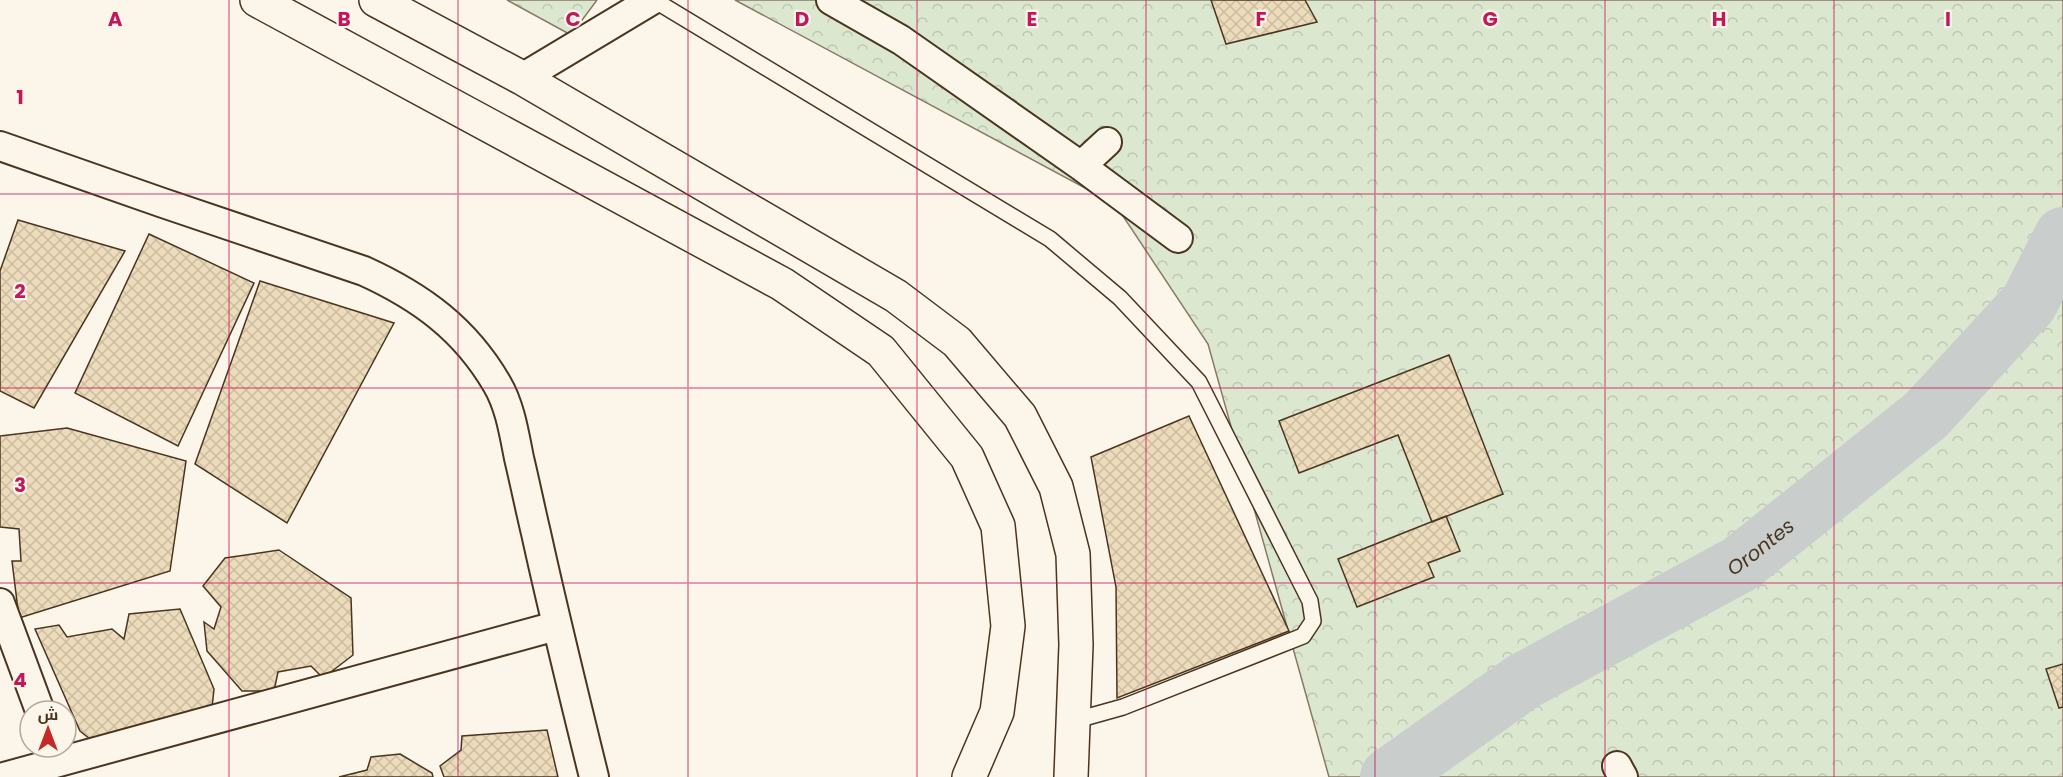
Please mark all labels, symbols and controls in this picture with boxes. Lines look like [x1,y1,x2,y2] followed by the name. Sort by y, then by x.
[108,5,123,33] text: A
[337,5,351,33] text: B
[565,5,581,33] text: C
[795,5,809,33] text: D
[1027,5,1037,33] text: E
[1256,5,1267,33] text: F
[1482,5,1498,33] text: G
[1712,5,1726,33] text: H
[1945,5,1951,33] text: I
[16,83,24,111] text: 1
[14,277,26,305] text: 2
[14,471,26,499] text: 3
[1722,512,1800,582] water label: Orontes
[13,666,27,694] text: 4
[18,699,78,759] north arrow
[38,703,58,726] text: ش

